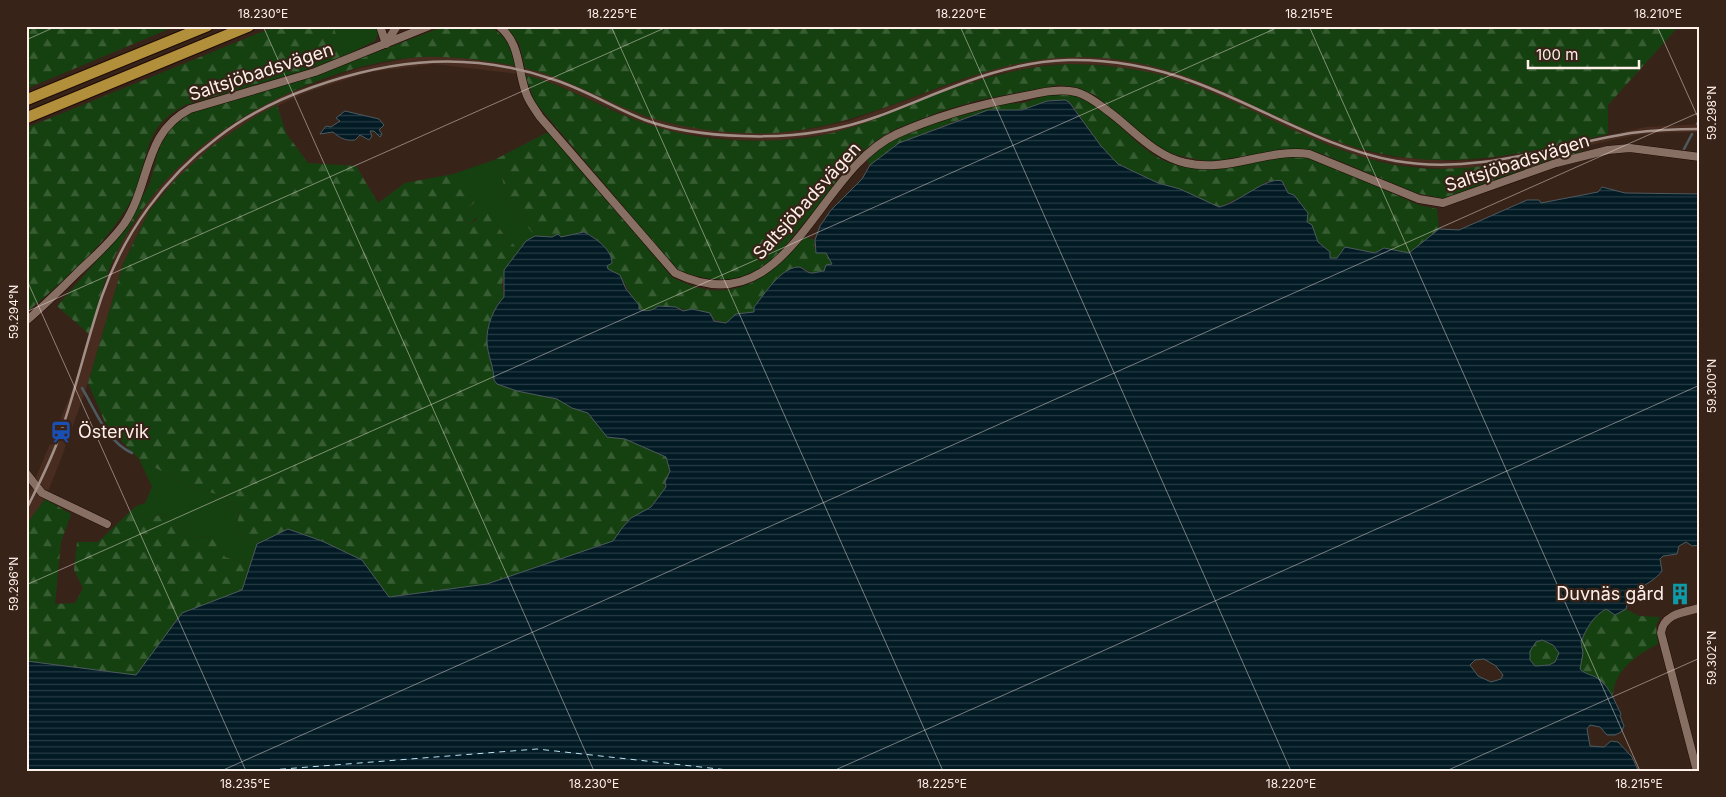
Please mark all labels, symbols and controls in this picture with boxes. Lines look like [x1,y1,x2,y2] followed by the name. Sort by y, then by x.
[238,6,288,21] text: 18.230°E
[587,6,637,21] text: 18.225°E
[936,6,986,21] text: 18.220°E
[1285,6,1333,21] text: 18.215°E
[1634,6,1682,21] text: 18.210°E
[186,38,336,105] street label: Saltsjöbadsvägen
[1528,38,1640,70] scale bar
[1536,45,1578,64] text: 100 m
[1704,86,1719,140] text: 59.298°N
[1442,129,1592,196] street label: Saltsjöbadsvägen
[748,138,865,264] street label: Saltsjöbadsvägen
[6,285,21,339] text: 59.294°N
[1704,359,1719,413] text: 59.300°N
[48,419,74,445] station icon: Östervik
[78,420,149,442] place label: Östervik
[6,557,21,611] text: 59.296°N
[1667,581,1693,607] building icon: Duvnäs gård
[1556,583,1664,604] place label: Duvnäs gård
[1704,631,1719,685] text: 59.302°N
[220,776,270,791] text: 18.235°E
[569,776,619,791] text: 18.230°E
[917,776,967,791] text: 18.225°E
[1266,776,1316,791] text: 18.220°E
[1615,776,1663,791] text: 18.215°E

